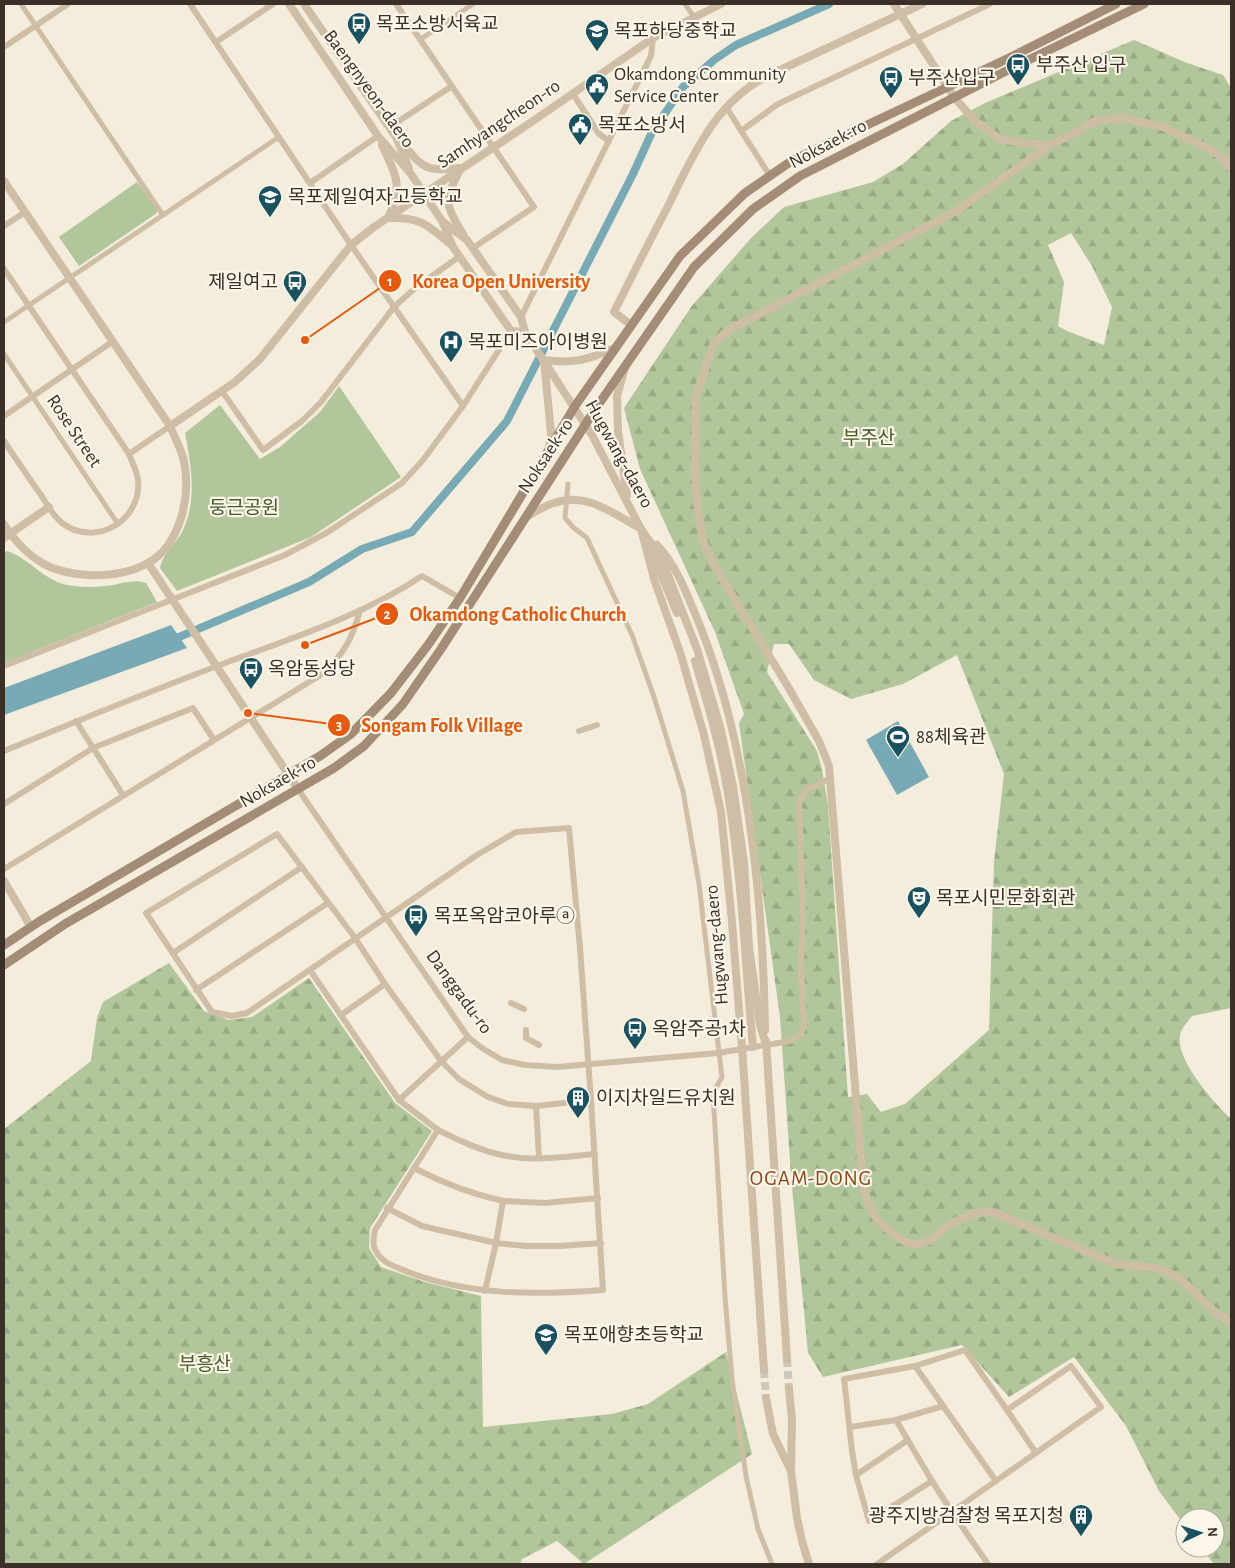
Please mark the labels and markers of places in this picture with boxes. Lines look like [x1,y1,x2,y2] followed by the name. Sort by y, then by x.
[346,11,372,45] bus stop icon: 목포소방서육교
[376,14,498,34] place label: 목포소방서육교
[584,18,610,52] school or university icon: 목포하당중학교
[614,21,736,41] place label: 목포하당중학교
[1005,52,1031,86] bus stop icon: 부주산 입구
[1036,55,1127,75] place label: 부주산 입구
[614,65,786,106] place label: Okamdong Community Service Center
[878,65,904,99] bus stop icon: 부주산입구
[908,68,995,88] place label: 부주산입구
[584,72,610,106] public building icon: Okamdong Community Service Center
[567,112,593,146] public building icon: 목포소방서
[598,115,685,135] place label: 목포소방서
[257,184,283,218] school or university icon: 목포제일여자고등학교
[288,187,463,207] place label: 목포제일여자고등학교
[377,264,600,299] callout: Korea Open University
[282,269,308,303] bus stop icon: 제일여고
[208,272,278,292] place label: 제일여고
[438,329,464,363] hospital icon: 목포미즈아이병원
[468,332,608,352] place label: 목포미즈아이병원
[374,596,636,631] callout: Okamdong Catholic Church
[238,656,264,690] bus stop icon: 옥암동성당
[268,659,355,679] place label: 옥암동성당
[326,707,533,742] callout: Songam Folk Village
[885,724,911,758] sports icon: 88체육관
[916,727,986,747] place label: 88체육관
[906,885,932,919] theatre icon: 목포시민문화회관
[936,888,1076,908] place label: 목포시민문화회관
[403,903,429,937] bus stop icon: 목포옥암코아루ⓐ
[434,906,575,926] place label: 목포옥암코아루ⓐ
[622,1016,648,1050] bus stop icon: 옥암주공1차
[652,1019,746,1039] place label: 옥암주공1차
[565,1085,591,1119] building icon: 이지차일드유치원
[596,1088,736,1108] place label: 이지차일드유치원
[533,1322,559,1356] school or university icon: 목포애향초등학교
[564,1325,704,1345] place label: 목포애향초등학교
[1068,1503,1094,1537] building icon: 광주지방검찰청 목포지청
[869,1506,1064,1526] place label: 광주지방검찰청 목포지청

